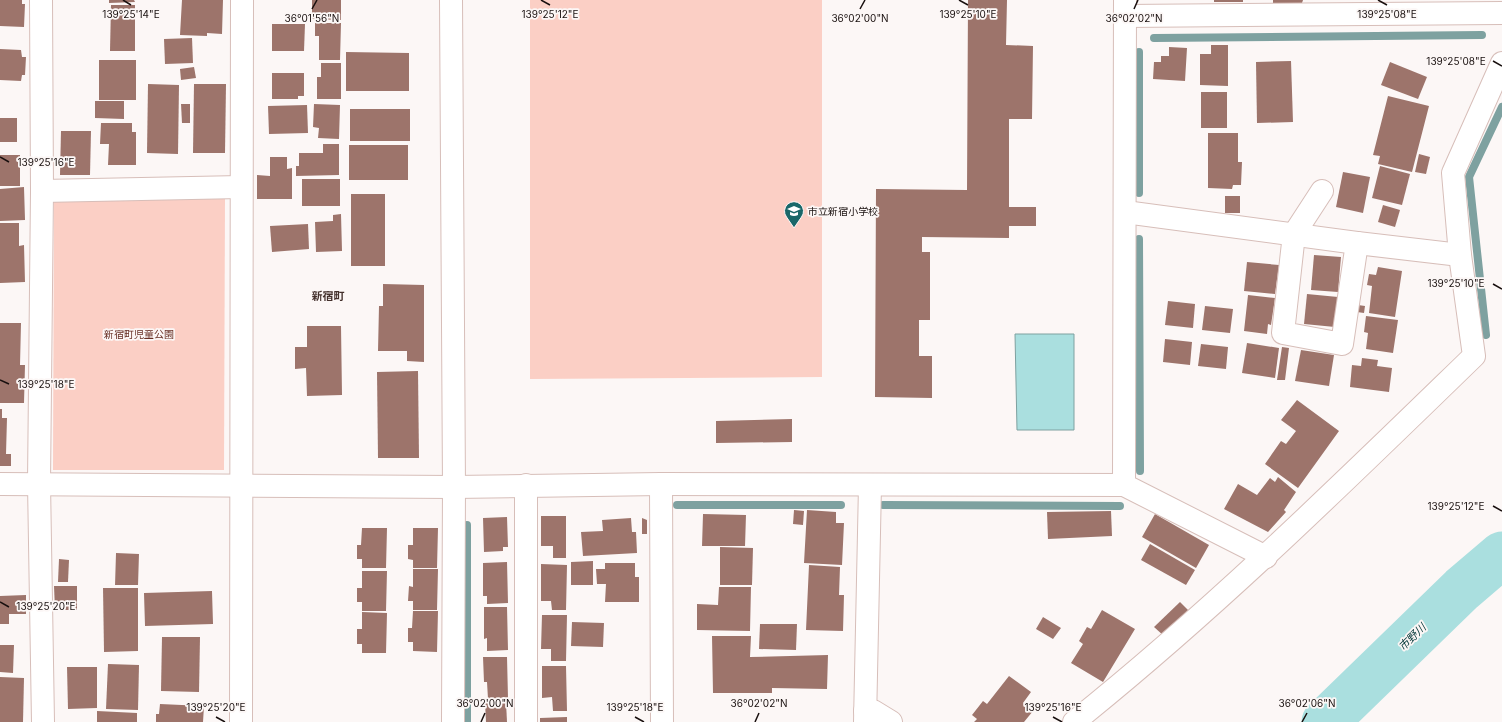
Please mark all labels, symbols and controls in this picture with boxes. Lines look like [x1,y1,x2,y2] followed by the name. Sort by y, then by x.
[102,8,160,20] text: 139°25'14"E
[521,8,579,20] text: 139°25'12"E
[939,8,997,20] text: 139°25'10"E
[1357,8,1417,20] text: 139°25'08"E
[285,12,339,24] text: 36°01'56"N
[831,12,889,24] text: 36°02'00"N
[1106,12,1162,24] text: 36°02'02"N
[1426,55,1486,67] text: 139°25'08"E
[17,156,75,168] text: 139°25'16"E
[783,200,805,228] school or university icon: 市立新宿小学校
[808,205,878,217] place label: 市立新宿小学校
[1427,277,1485,289] text: 139°25'10"E
[312,289,345,303] district label: 新宿町
[104,328,174,340] park label: 新宿町児童公園
[17,378,75,390] text: 139°25'18"E
[1427,500,1485,512] text: 139°25'12"E
[16,600,76,612] text: 139°25'20"E
[1395,620,1429,653] water label: 市野川
[456,697,514,709] text: 36°02'00"N
[731,697,787,709] text: 36°02'02"N
[1278,697,1336,709] text: 36°02'06"N
[186,701,246,713] text: 139°25'20"E
[606,701,664,713] text: 139°25'18"E
[1024,701,1082,713] text: 139°25'16"E

